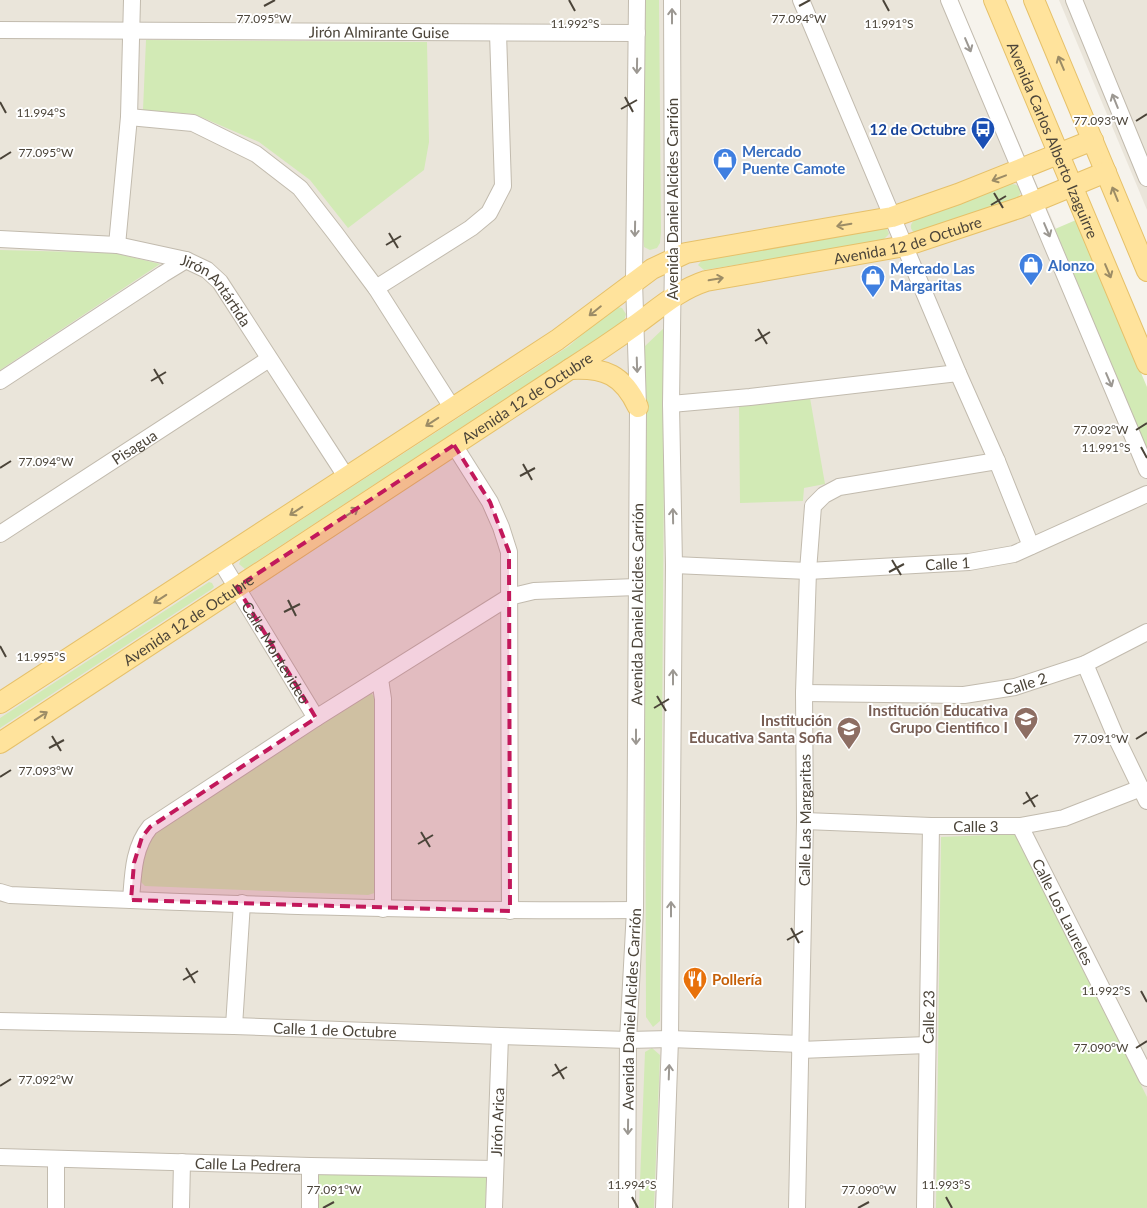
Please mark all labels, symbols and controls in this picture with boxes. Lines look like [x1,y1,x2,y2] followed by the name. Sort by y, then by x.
[667,9,677,25] one-way arrow
[236,11,292,26] text: 77.095°W
[771,11,827,26] text: 77.094°W
[550,16,600,31] text: 11.992°S
[864,16,914,31] text: 11.991°S
[309,22,449,41] street label: Jirón Almirante Guise
[964,37,974,52] one-way arrow
[1004,39,1102,241] street label: Avenida Carlos Alberto Izaguirre
[1055,56,1065,71] one-way arrow
[632,58,642,74] one-way arrow
[1110,94,1119,109] one-way arrow
[663,98,681,300] street label: Avenida Daniel Alcides Carrión
[16,105,66,120] text: 11.994°S
[1073,113,1129,128] text: 77.093°W
[970,116,996,150] bus stop icon: 12 de Octubre
[870,120,966,138] place label: 12 de Octubre
[742,142,845,177] place label: Mercado Puente Camote
[18,145,74,160] text: 77.095°W
[712,147,738,181] shop icon: Mercado Puente Camote
[992,174,1007,183] one-way arrow
[1110,186,1119,202] one-way arrow
[832,212,984,267] street label: Avenida 12 de Octubre
[630,220,639,236] one-way arrow
[836,221,852,231] one-way arrow
[1043,223,1052,238] one-way arrow
[179,250,255,330] street label: Jirón Antártida
[1018,252,1044,286] shop icon: Alonzo
[1047,256,1095,274] place label: Alonzo
[890,259,975,294] place label: Mercado Las Margaritas
[1104,263,1113,278] one-way arrow
[860,264,886,298] shop icon: Mercado Las Margaritas
[707,274,723,284] one-way arrow
[589,305,602,316] one-way arrow
[458,348,596,447] street label: Avenida 12 de Octubre
[632,357,641,373] one-way arrow
[1105,372,1115,387] one-way arrow
[426,417,440,427] one-way arrow
[1073,422,1129,437] text: 77.092°W
[108,426,160,468] street label: Pisagua
[1081,440,1131,455] text: 11.991°S
[18,454,74,469] text: 77.094°W
[627,503,646,705] street label: Avenida Daniel Alcides Carrión
[289,505,303,516] one-way arrow
[345,506,359,516] one-way arrow
[668,509,678,525] one-way arrow
[925,553,971,573] street label: Calle 1
[119,570,257,669] street label: Avenida 12 de Octubre
[153,594,167,604] one-way arrow
[238,598,314,707] street label: Calle Montevideo
[16,649,66,664] text: 11.995°S
[1002,668,1049,698] street label: Calle 2
[668,669,678,686] one-way arrow
[868,701,1008,736] place label: Institución Educativa Grupo Cientifico I
[1013,706,1039,740] school or university icon: Institución Educativa Grupo Cientifico I
[33,711,47,721] one-way arrow
[689,711,832,746] place label: Institución Educativa Santa Sofia
[836,716,862,750] school or university icon: Institución Educativa Santa Sofia
[631,728,641,745] one-way arrow
[1073,731,1129,746] text: 77.091°W
[795,754,814,886] street label: Calle Las Margaritas
[18,763,74,778] text: 77.093°W
[953,817,998,835] street label: Calle 3
[1029,855,1098,968] street label: Calle Los Laureles
[666,902,676,918] one-way arrow
[619,908,644,1110] street label: Avenida Daniel Alcides Carrión
[682,966,708,1000] restaurant icon: Pollería
[712,970,762,988] place label: Pollería
[1081,983,1131,998] text: 11.992°S
[919,990,937,1044] street label: Calle 23
[273,1018,397,1041] street label: Calle 1 de Octubre
[1073,1040,1129,1055] text: 77.090°W
[664,1064,674,1080] one-way arrow
[18,1072,74,1087] text: 77.092°W
[487,1087,507,1157] street label: Jirón Arica
[623,1119,632,1135] one-way arrow
[195,1154,301,1175] street label: Calle La Pedrera
[607,1177,657,1192] text: 11.994°S
[921,1177,971,1192] text: 11.993°S
[306,1182,362,1197] text: 77.091°W
[841,1182,897,1197] text: 77.090°W

